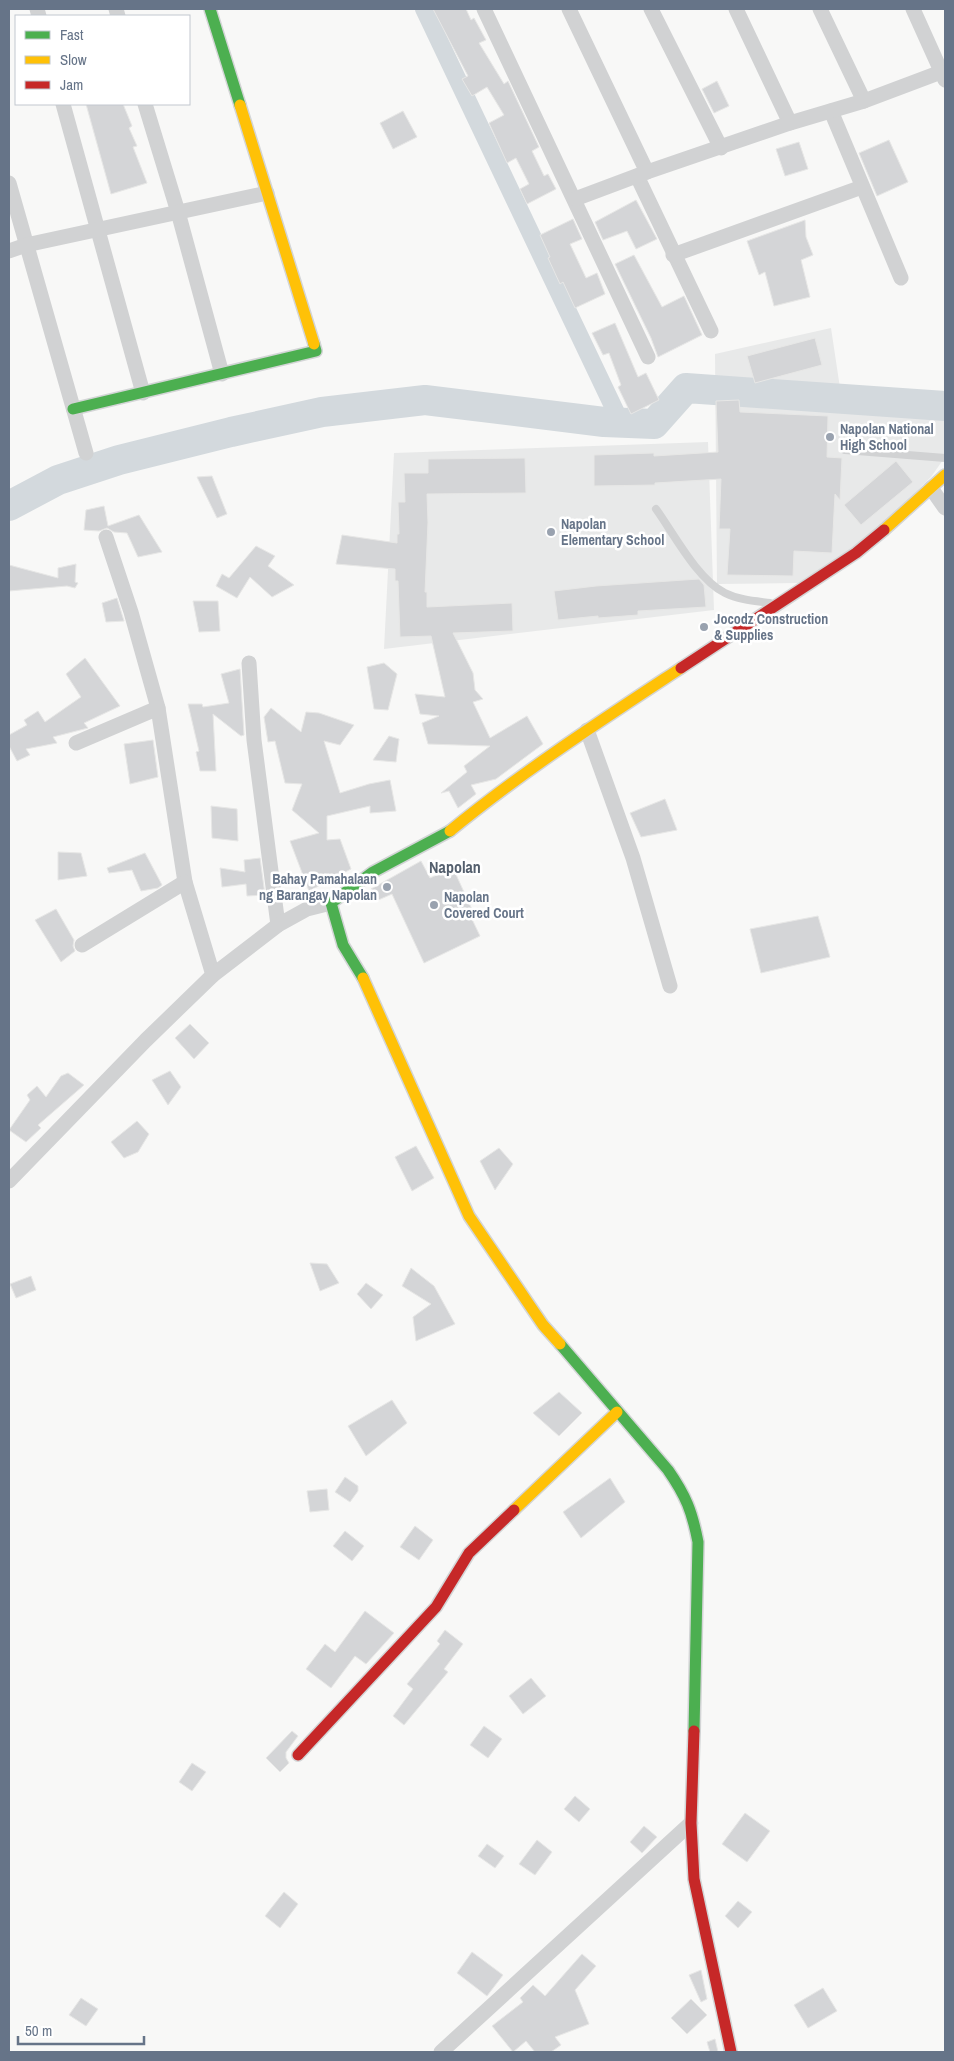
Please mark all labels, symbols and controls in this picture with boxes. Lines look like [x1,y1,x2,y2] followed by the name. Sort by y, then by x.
[15,15,190,105] legend
[60,24,84,45] text: Fast
[60,49,87,70] text: Slow
[60,74,83,95] text: Jam
[840,420,934,454] place label: Napolan National High School
[824,431,836,443] marker: Napolan National High School
[561,515,664,549] place label: Napolan Elementary School
[545,526,557,538] marker: Napolan Elementary School
[714,610,828,644] place label: Jocodz Construction & Supplies
[698,621,710,633] marker: Jocodz Construction & Supplies
[429,856,481,878] district label: Napolan
[259,870,377,904] place label: Bahay Pamahalaan ng Barangay Napolan
[381,881,393,893] marker: Bahay Pamahalaan ng Barangay Napolan
[444,888,524,922] place label: Napolan Covered Court
[428,899,440,911] marker: Napolan Covered Court
[18,2014,144,2046] scale bar
[25,2020,52,2041] text: 50 m

